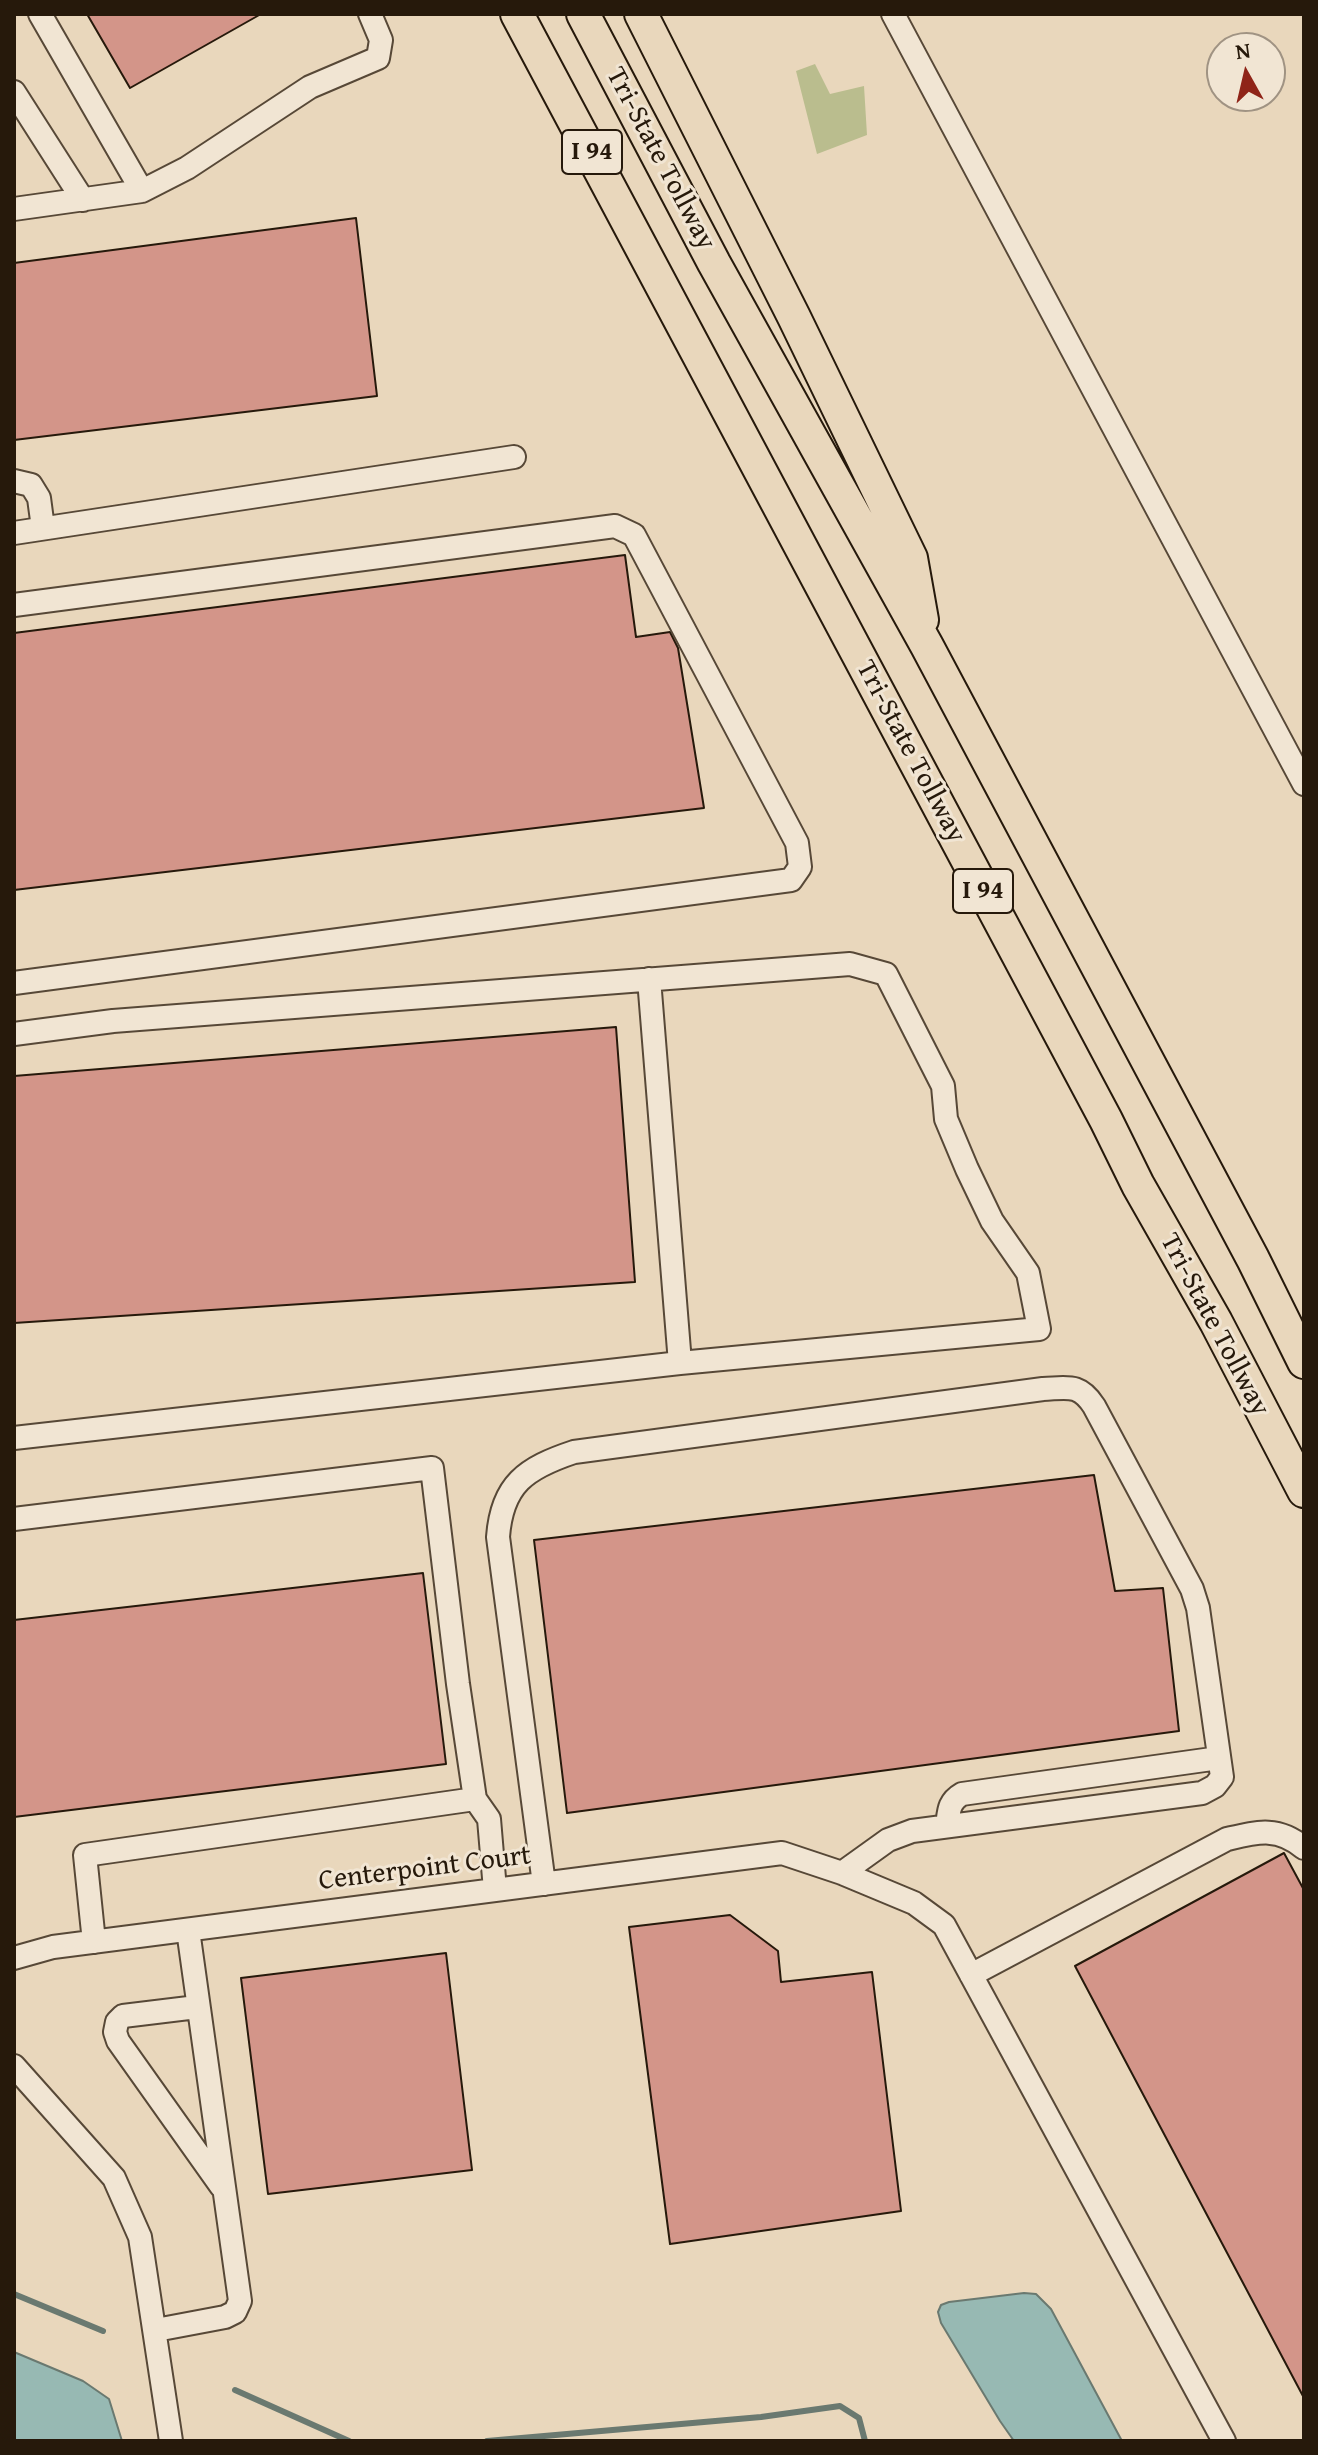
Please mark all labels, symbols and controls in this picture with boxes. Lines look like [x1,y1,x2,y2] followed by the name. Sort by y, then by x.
[1206,32,1286,112] north arrow
[1233,33,1252,67] text: N
[598,62,722,256] street label: Tri-State Tollway
[562,130,622,174] road number: I 94
[848,655,972,849] street label: Tri-State Tollway
[953,869,1013,913] road number: I 94
[1152,1228,1276,1422] street label: Tri-State Tollway
[317,1839,533,1899] street label: Centerpoint Court

